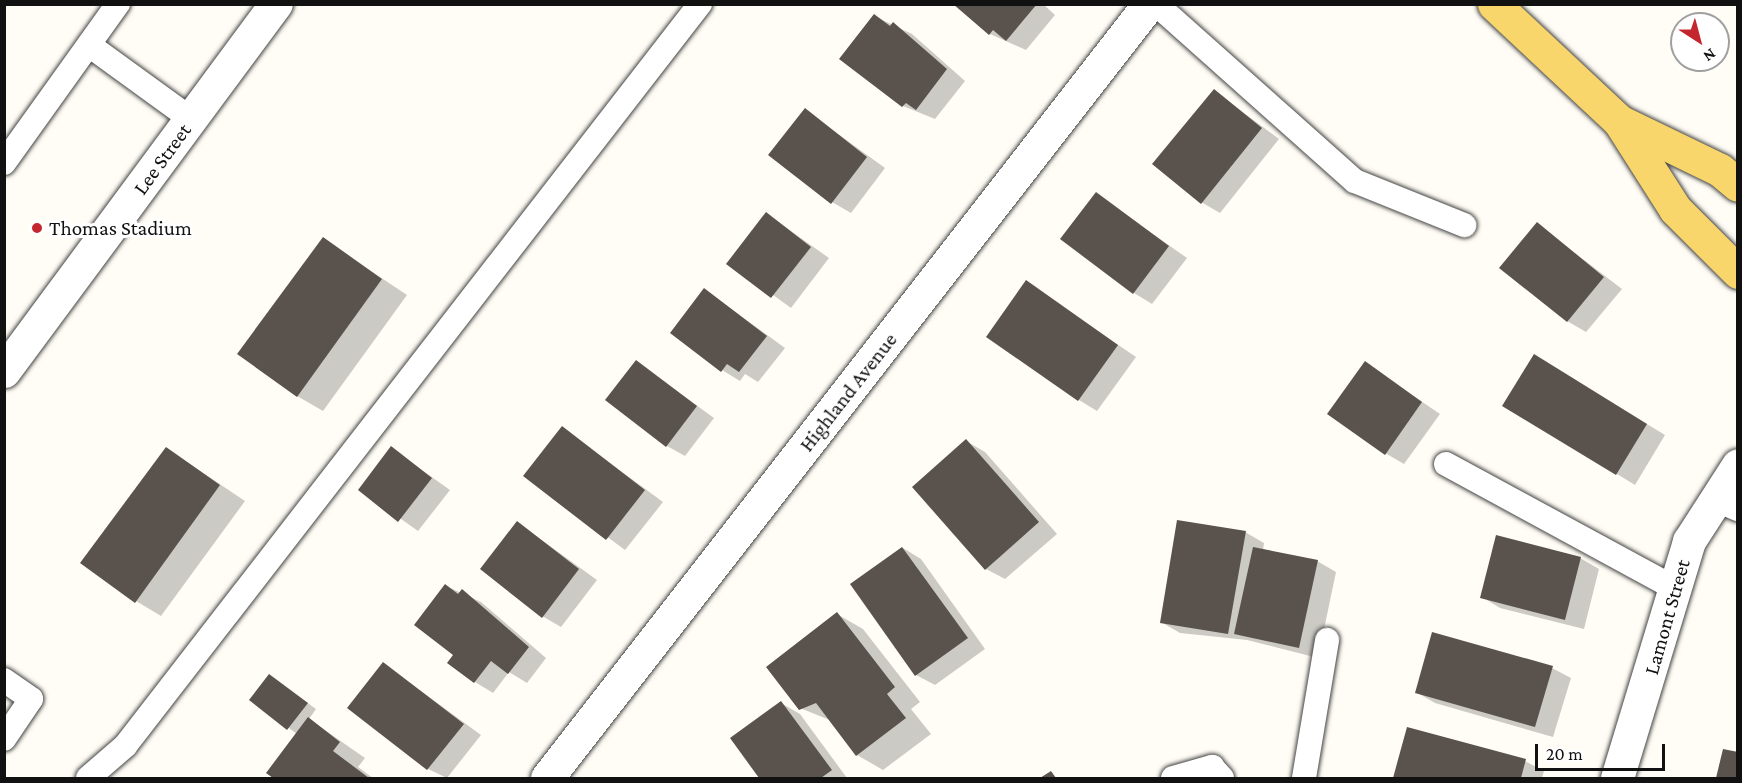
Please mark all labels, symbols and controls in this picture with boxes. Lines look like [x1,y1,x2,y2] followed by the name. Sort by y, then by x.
[1670,12,1730,72] north arrow
[1700,45,1719,65] text: N
[128,118,196,200] street label: Lee Street
[49,215,192,241] place label: Thomas Stadium
[30,221,44,235] marker: Thomas Stadium
[794,327,902,457] street label: Highland Avenue
[1639,556,1695,678] street label: Lamont Street
[1538,732,1668,770] scale bar
[1546,744,1583,764] text: 20 m

